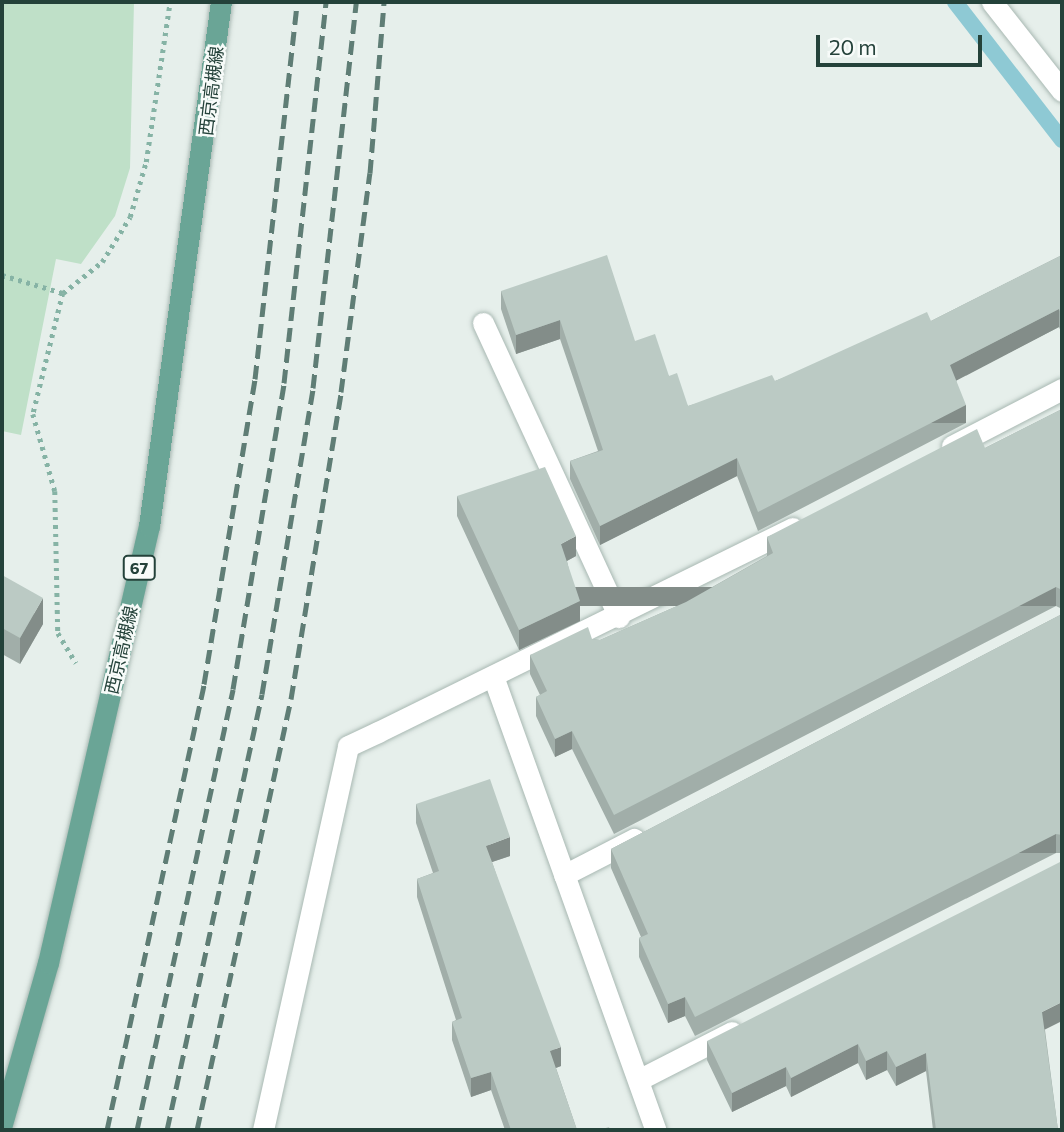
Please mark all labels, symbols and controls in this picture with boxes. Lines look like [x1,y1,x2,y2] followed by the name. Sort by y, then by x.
[819,21,985,65] scale bar
[829,34,877,59] text: 20 m
[195,45,227,137] street label: 西京高槻線
[122,555,156,580] road number: 67
[100,604,142,696] street label: 西京高槻線

